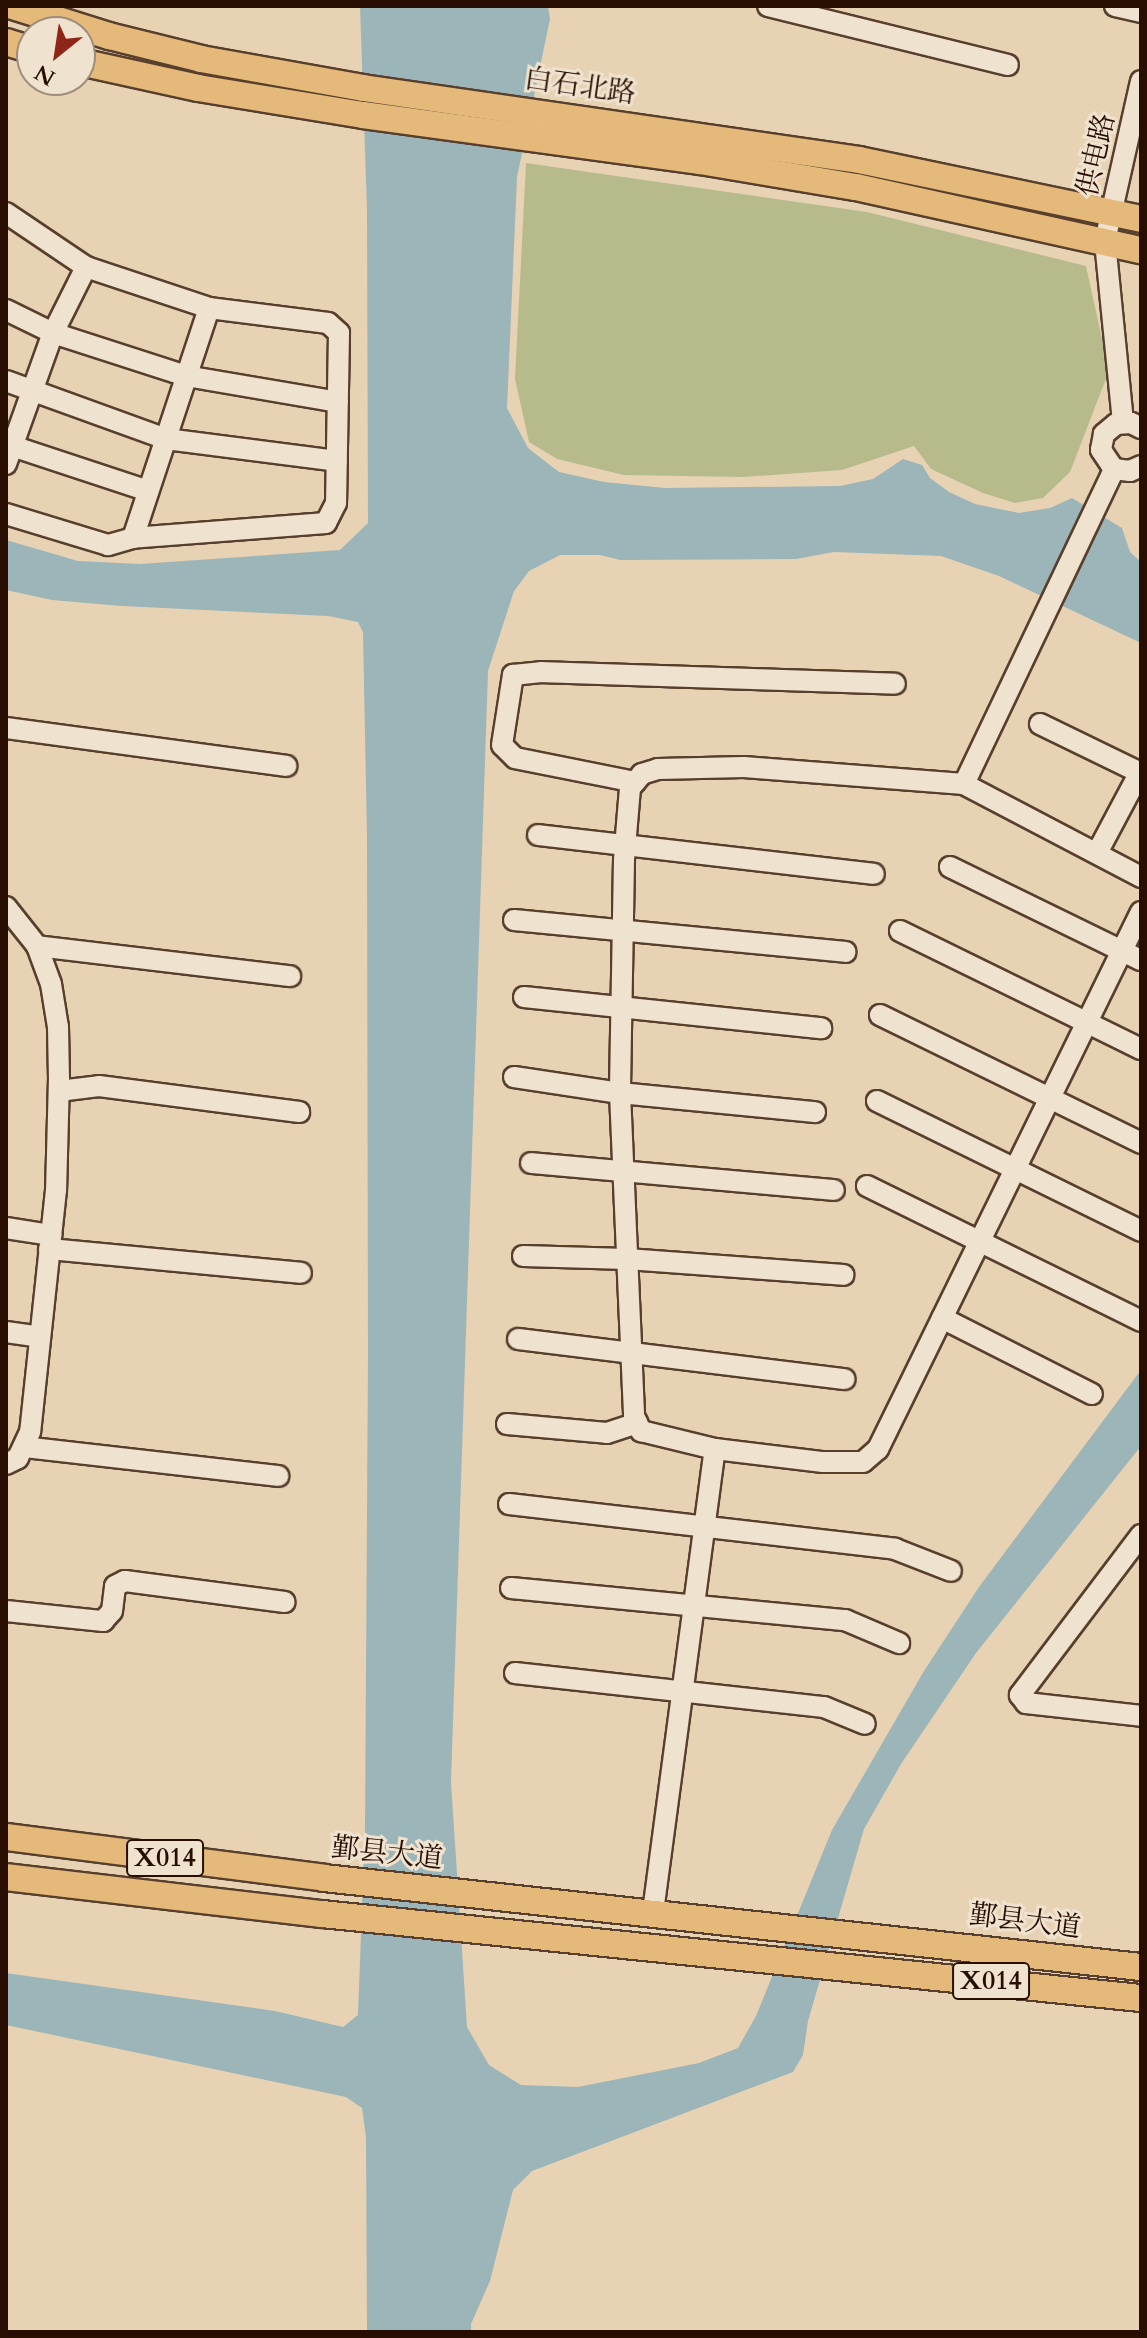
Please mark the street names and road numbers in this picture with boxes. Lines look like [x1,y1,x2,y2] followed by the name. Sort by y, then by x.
[522,62,638,110] street label: 白石北路
[1070,110,1122,200] street label: 供电路
[330,1830,444,1876] street label: 鄞县大道
[125,1836,205,1880] road number: X014
[967,1898,1083,1944] street label: 鄞县大道
[951,1959,1031,2003] road number: X014

